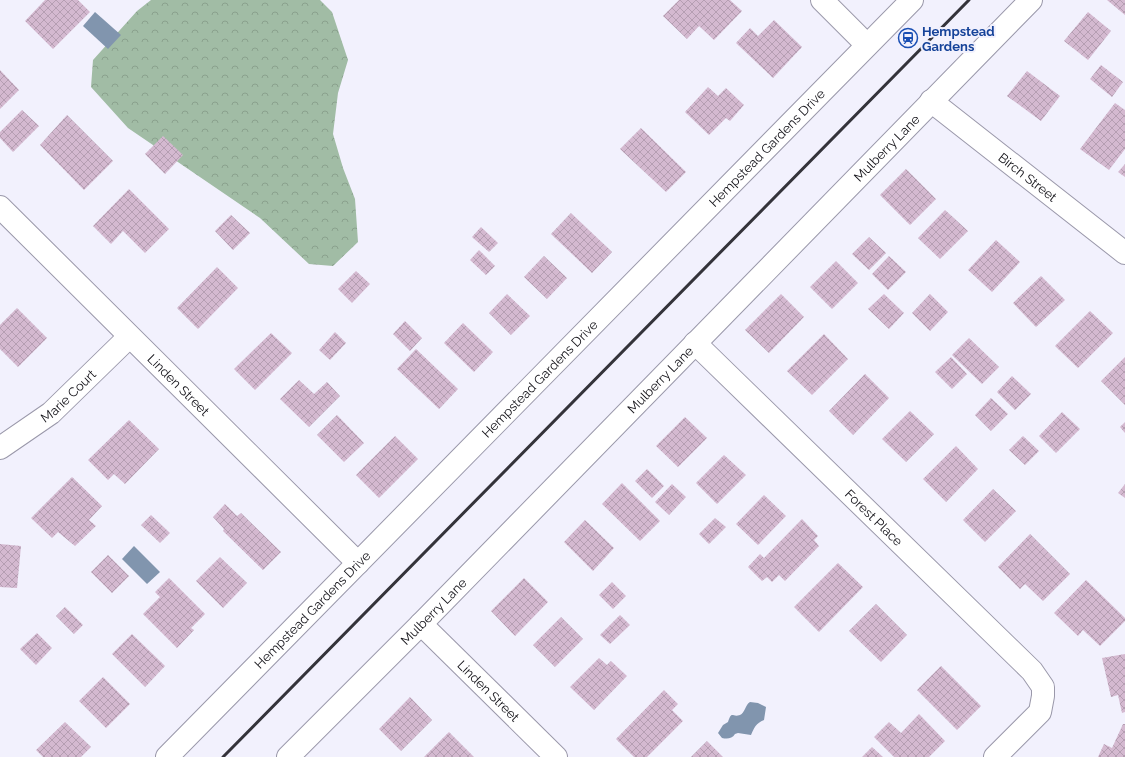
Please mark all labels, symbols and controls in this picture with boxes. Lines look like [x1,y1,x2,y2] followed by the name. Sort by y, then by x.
[922,24,995,54] place label: Hempstead Gardens
[897,27,919,49] station icon: Hempstead Gardens
[706,86,828,209] street label: Hempstead Gardens Drive
[851,111,923,184] street label: Mulberry Lane
[996,149,1061,205] street label: Birch Street
[478,316,601,440] street label: Hempstead Gardens Drive
[624,343,696,416] street label: Mulberry Lane
[145,351,213,419] street label: Linden Street
[38,366,99,425] street label: Marie Court
[842,486,906,549] street label: Forest Place
[251,547,373,671] street label: Hempstead Gardens Drive
[397,574,470,648] street label: Mulberry Lane
[455,657,523,725] street label: Linden Street

